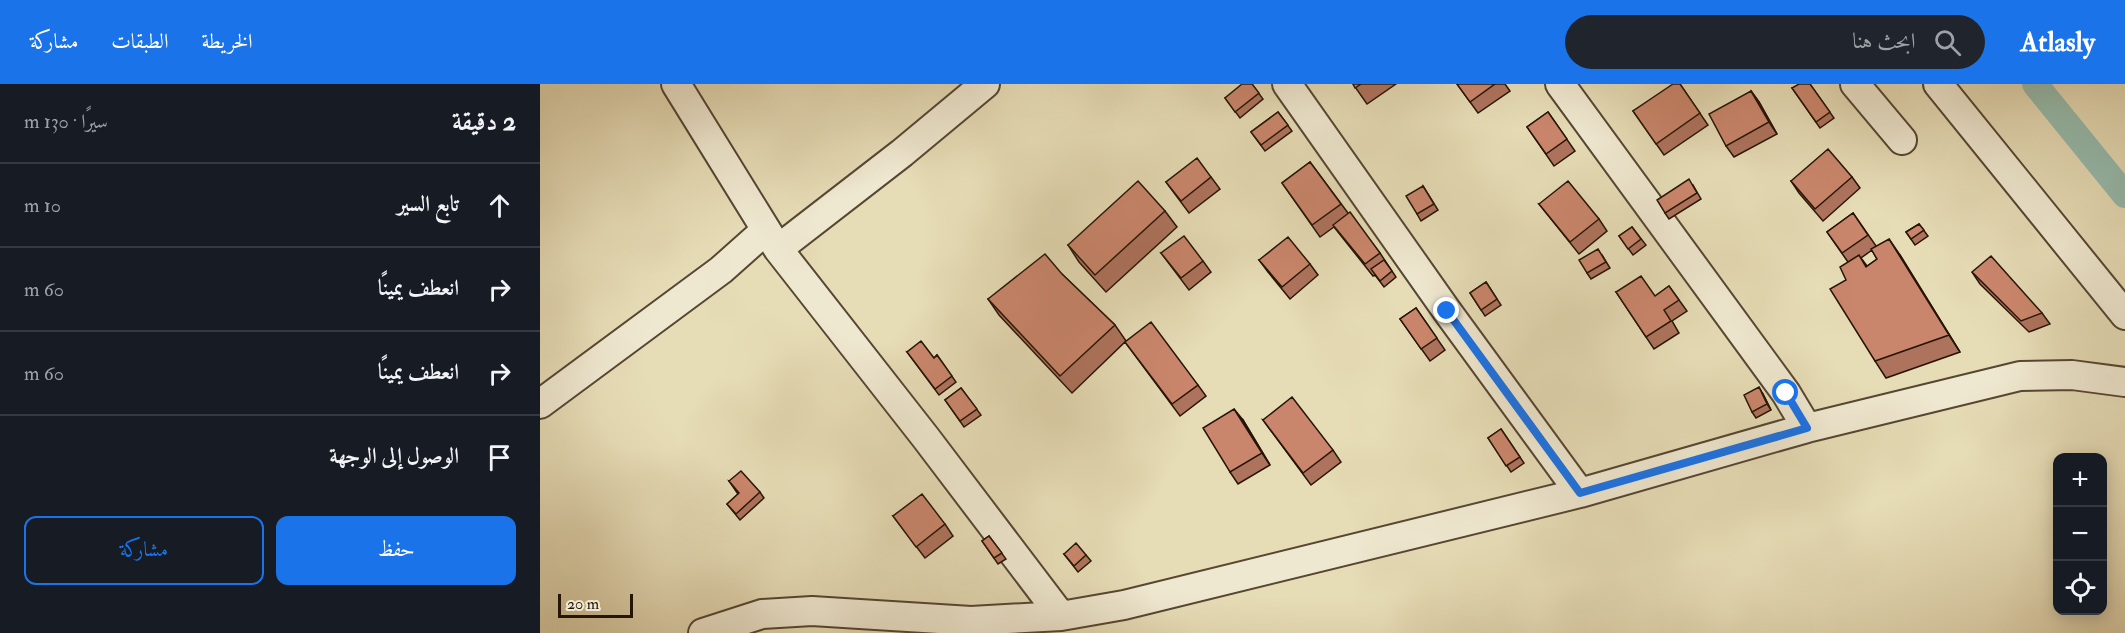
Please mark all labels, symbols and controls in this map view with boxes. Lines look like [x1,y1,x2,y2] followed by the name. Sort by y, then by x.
[1565,15,1985,69] search box
[2021,25,2095,60] text: Atlasly
[1931,26,1964,59] icon: search
[1852,27,1916,55] text: ابحث هنا
[30,28,78,55] text: مشاركة
[111,28,168,55] text: الطبقات
[201,28,253,55] text: الخريطة
[452,106,516,138] text: 2 دقيقة
[24,109,108,134] text: سيرًا · 130 m
[483,189,516,222] icon: ahead
[397,190,459,218] text: تابع السير
[24,193,61,218] text: 10 m
[483,273,516,306] icon: right
[378,274,459,302] text: انعطف يمينًا
[24,277,64,302] text: 60 m
[1433,297,1459,323] route end
[483,357,516,390] icon: right
[378,358,459,386] text: انعطف يمينًا
[24,361,64,386] text: 60 m
[1772,379,1798,405] route start
[483,441,516,474] icon: arrive
[329,442,459,470] text: الوصول إلى الوجهة
[2053,453,2107,615] map controls
[2053,453,2107,507] button: +
[2053,507,2107,561] button: −
[24,516,264,585] button: مشاركة
[276,516,516,585] button: حفظ
[2053,561,2107,615] button: locate
[558,591,633,618] scale bar
[567,594,599,614] text: 20 m

